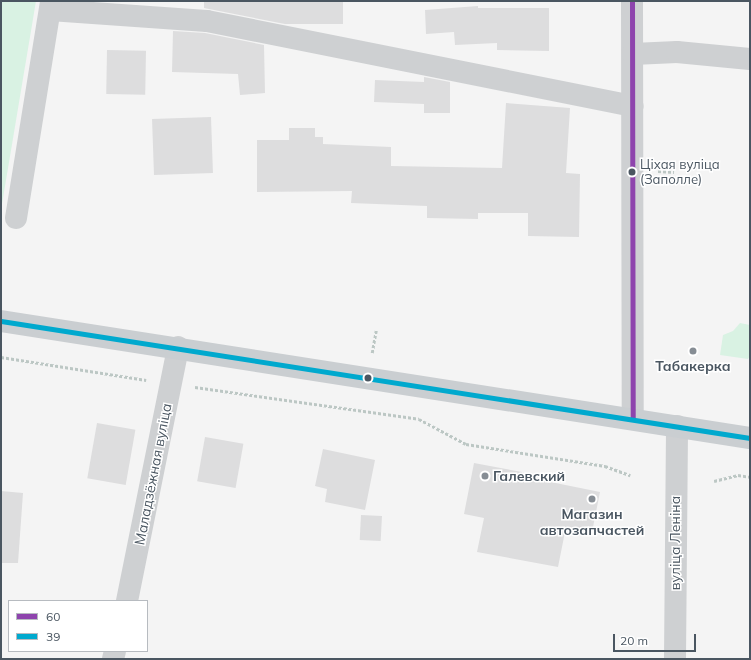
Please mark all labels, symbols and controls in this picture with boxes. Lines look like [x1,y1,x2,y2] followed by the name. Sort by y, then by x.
[640,157,720,188] place label: Ціхая вуліца (Заполле)
[627,167,637,177] marker: Ціхая вуліца (Заполле)
[688,346,698,356] marker: Табакерка
[655,358,731,374] place label: Табакерка
[363,373,373,383] unlabelled marker
[131,402,175,546] street label: Маладзёжная вуліца
[493,468,565,484] place label: Галевский
[480,471,490,481] marker: Галевский
[587,494,597,504] marker: Магазин автозапчастей
[667,496,683,590] street label: вуліца Леніна
[540,506,644,538] place label: Магазин автозапчастей
[8,600,148,652] legend
[46,609,60,624] text: 60
[615,626,698,652] scale bar
[46,629,60,644] text: 39
[620,633,648,648] text: 20 m

